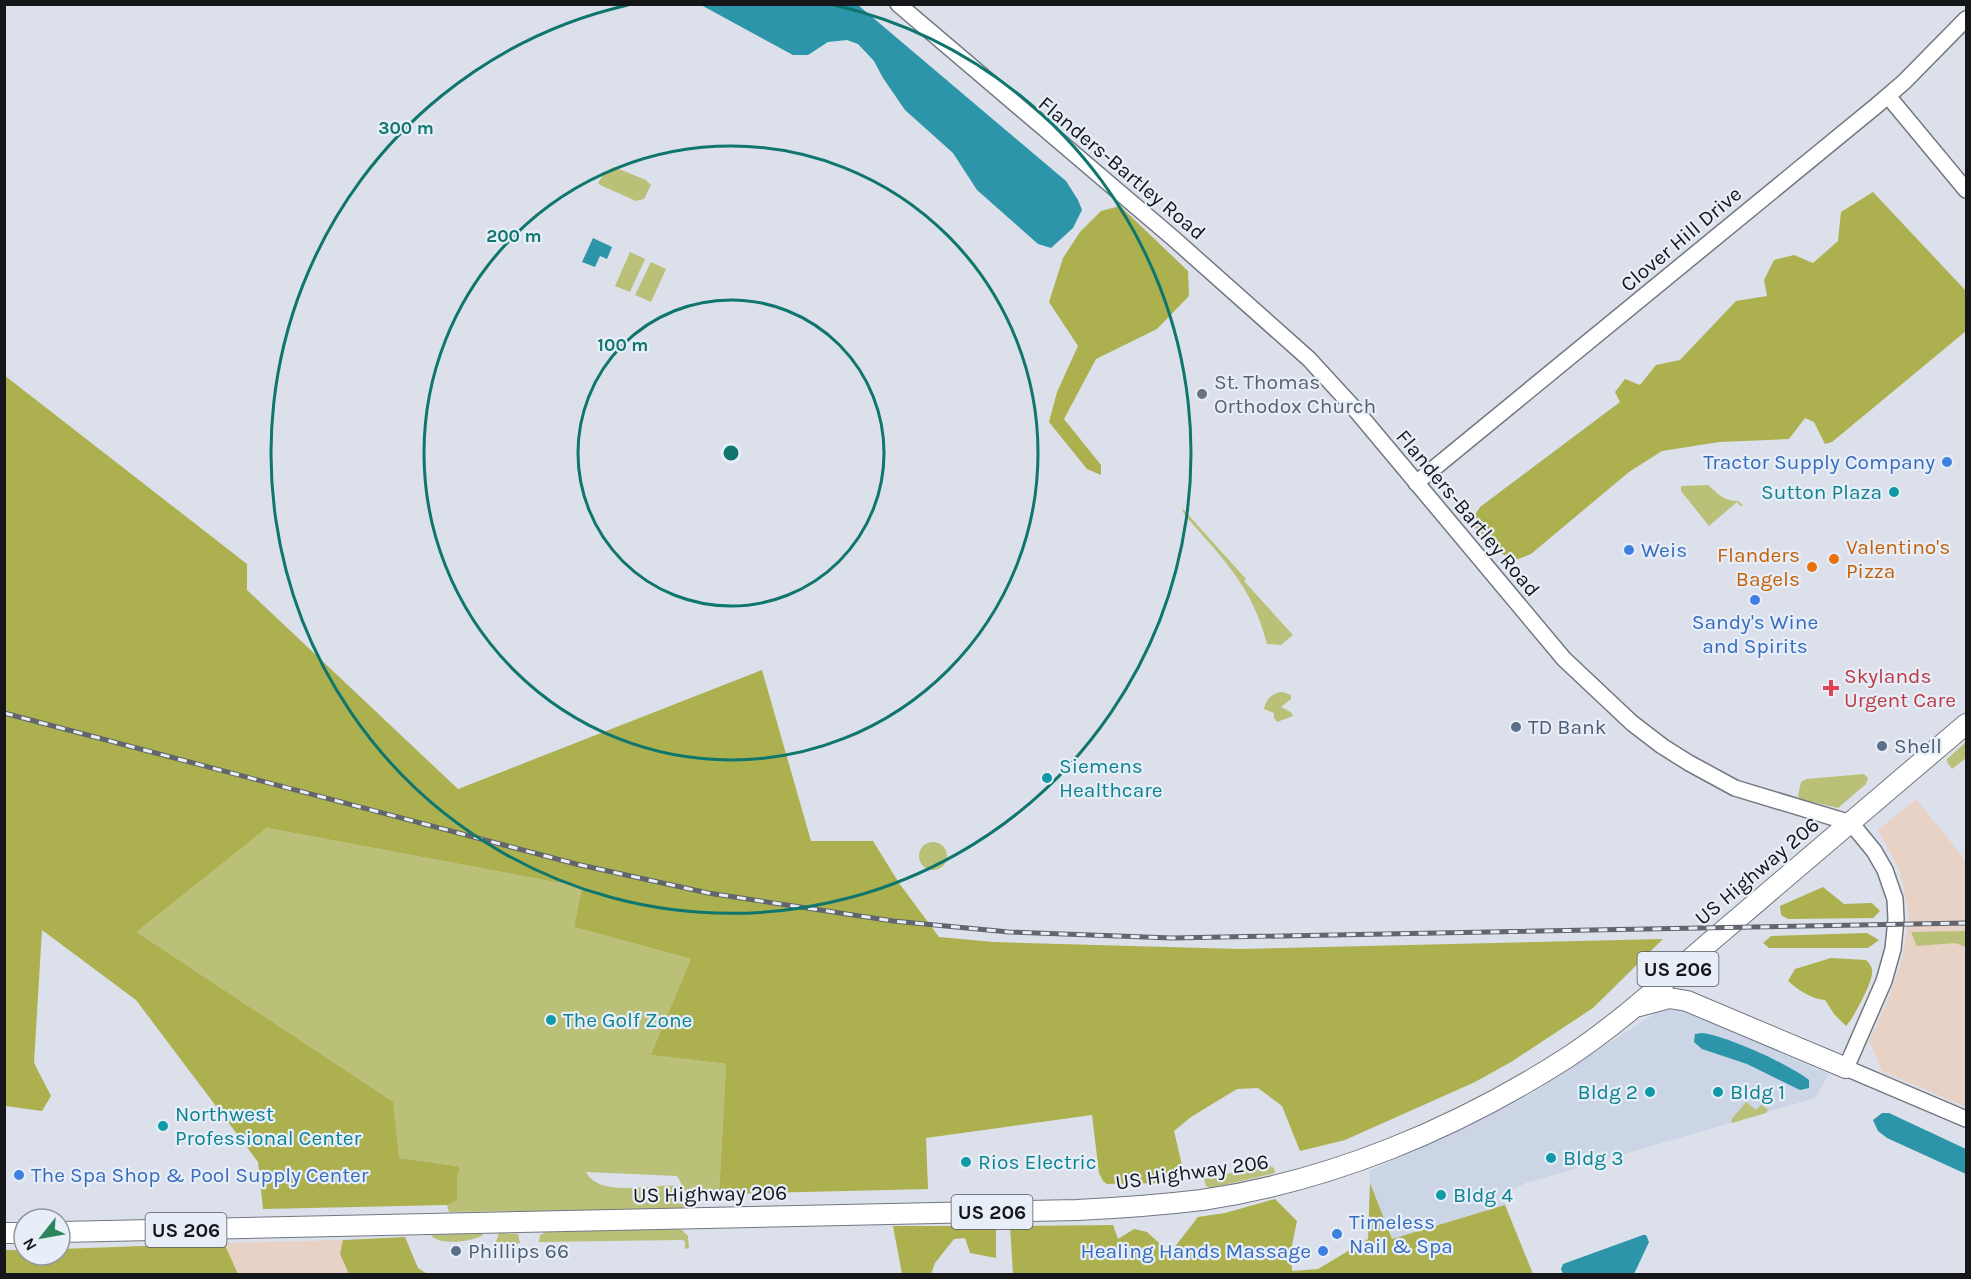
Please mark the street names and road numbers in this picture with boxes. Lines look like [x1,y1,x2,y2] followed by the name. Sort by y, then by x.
[1034,91,1210,245] street label: Flanders-Bartley Road
[1616,182,1746,296] street label: Clover Hill Drive
[1391,425,1545,601] street label: Flanders-Bartley Road
[1690,812,1824,930] street label: US Highway 206
[1638,952,1718,986] road number: US 206
[1114,1149,1270,1195] street label: US Highway 206
[633,1181,787,1207] street label: US Highway 206
[952,1195,1032,1229] road number: US 206
[146,1213,226,1247] road number: US 206

